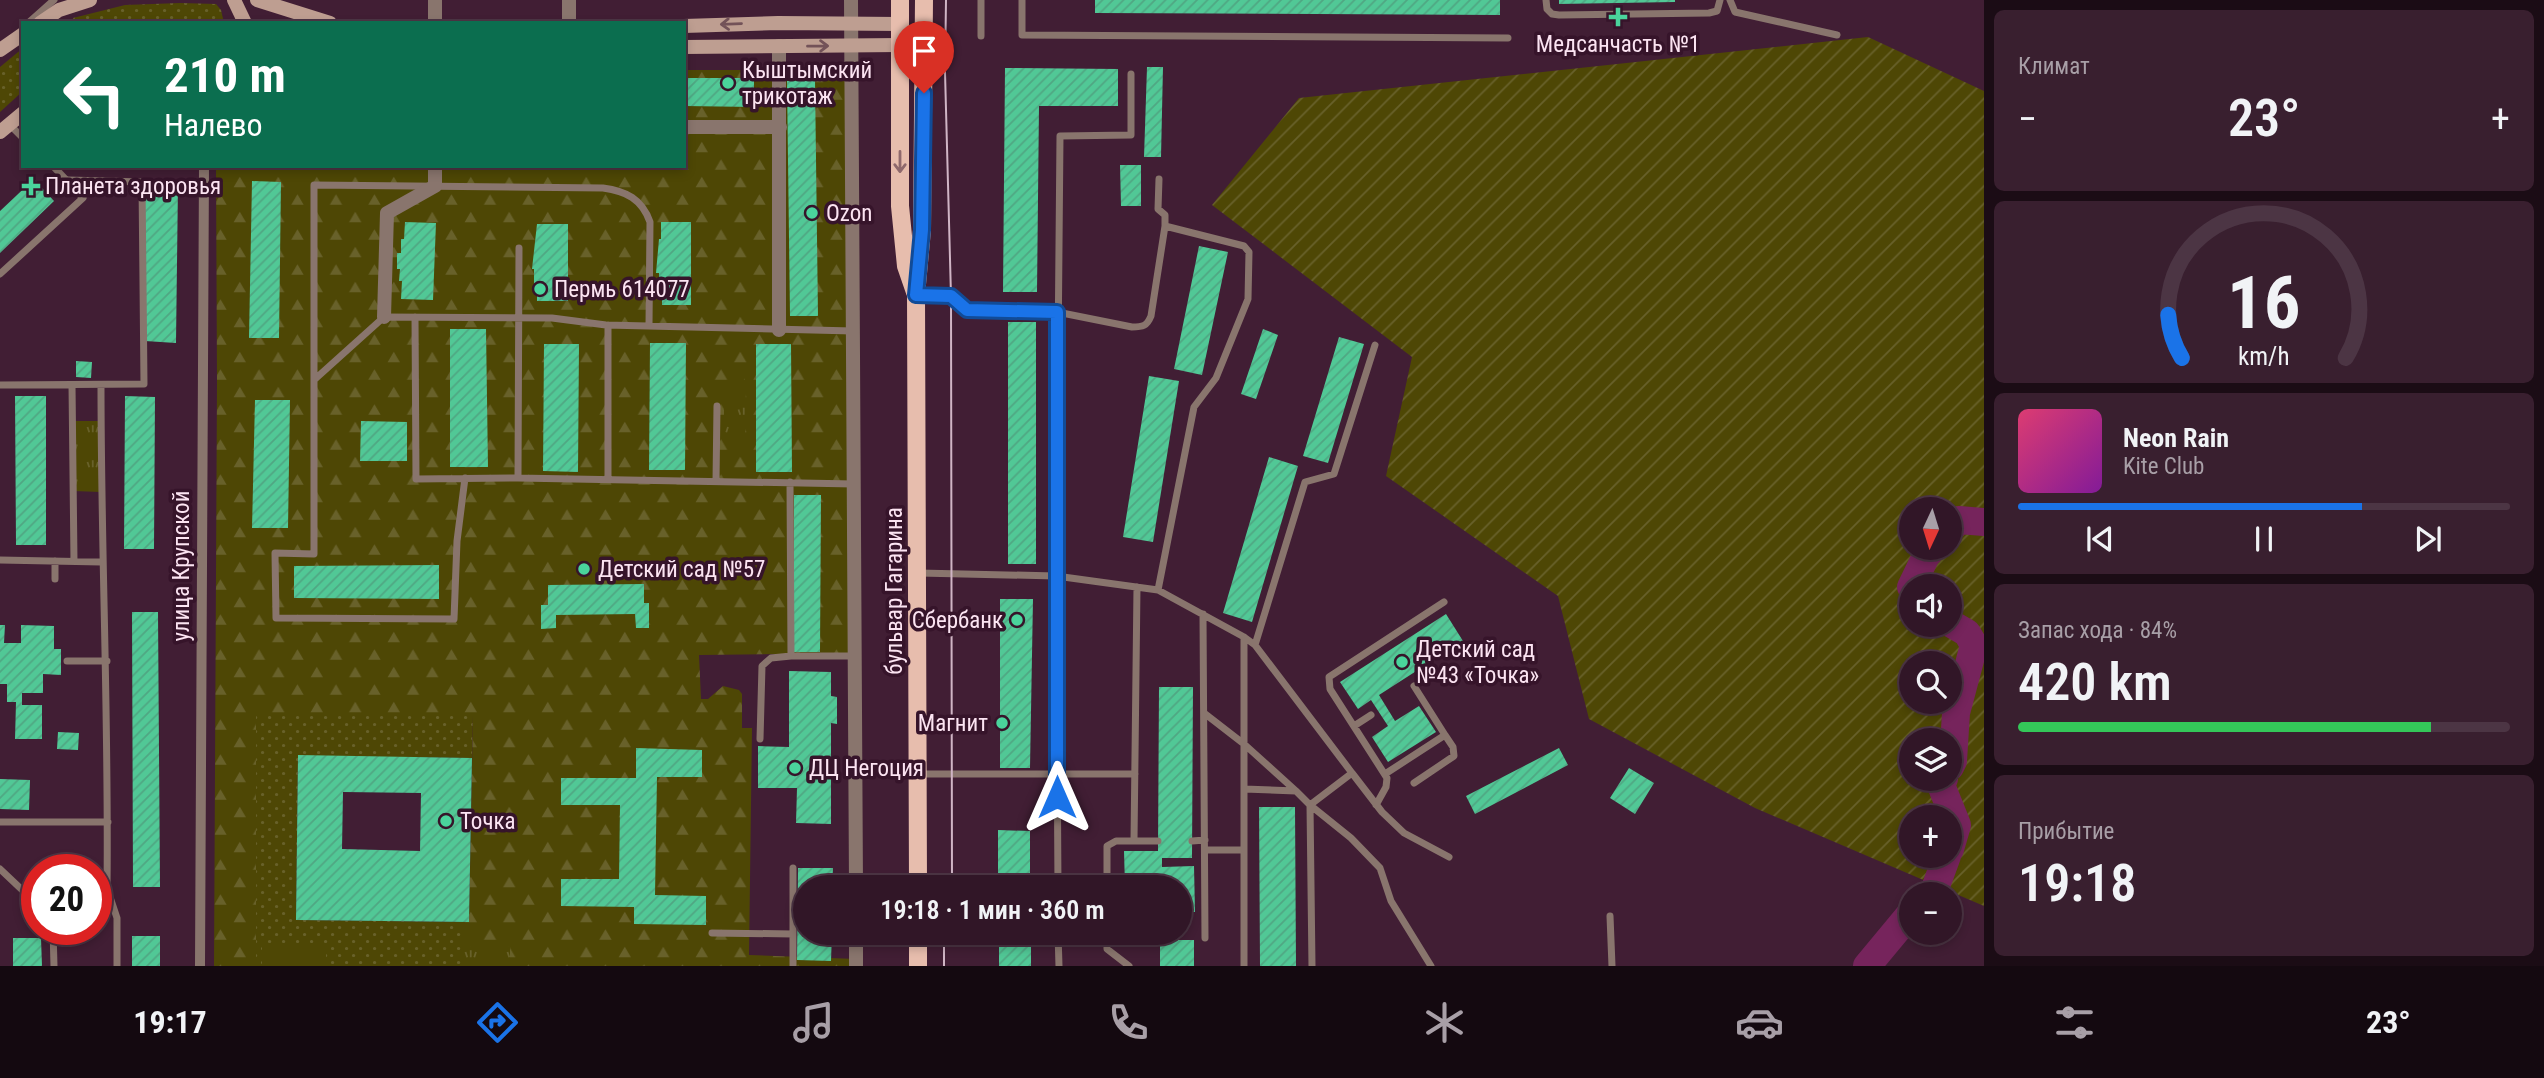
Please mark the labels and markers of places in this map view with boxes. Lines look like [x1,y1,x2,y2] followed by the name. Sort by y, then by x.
[1608,7,1628,27] marker: Медсанчасть №1
[894,21,954,93] pin
[1536,31,1700,58] place label: Медсанчасть №1
[742,57,872,110] place label: Кыштымский трикотаж
[720,75,736,91] marker: Кыштымский трикотаж
[45,173,221,200] place label: Планета здоровья
[23,178,39,194] marker: Планета здоровья
[826,200,872,227] place label: Ozon
[804,205,820,221] marker: Ozon
[554,276,690,303] place label: Пермь 614077
[532,281,548,297] marker: Пермь 614077
[598,556,765,583] place label: Детский сад №57
[576,561,592,577] marker: Детский сад №57
[912,607,1003,634] place label: Сбербанк
[1009,612,1025,628] marker: Сбербанк
[1416,636,1539,689] place label: Детский сад №43 «Точка»
[1394,654,1410,670] marker: Детский сад №43 «Точка»
[918,710,988,737] place label: Магнит
[994,715,1010,731] marker: Магнит
[809,755,924,782] place label: ДЦ Негоция
[787,760,803,776] marker: ДЦ Негоция
[460,808,516,835] place label: Точка
[438,813,454,829] marker: Точка

